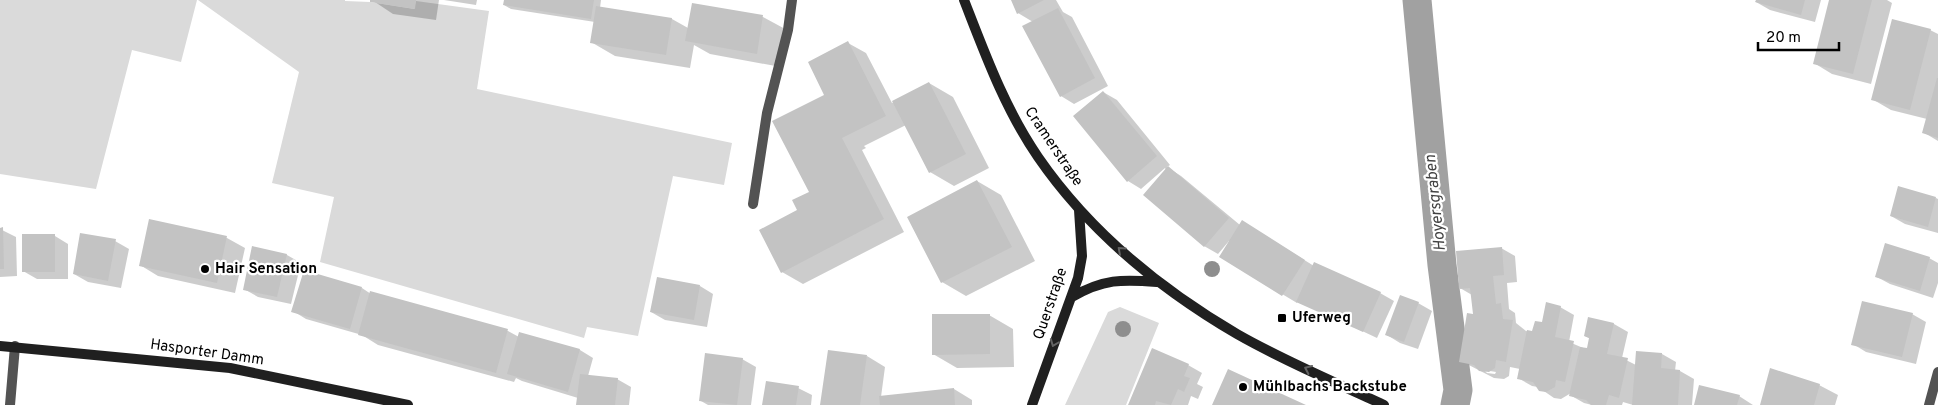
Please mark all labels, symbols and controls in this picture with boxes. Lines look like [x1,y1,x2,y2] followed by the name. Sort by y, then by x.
[1758,20,1839,52] scale bar
[1766,29,1801,48] text: 20 m
[1019,104,1087,190] street label: Cramerstraße
[1421,154,1451,252] water label: Hoyersgraben
[1118,247,1127,256] one-way arrow
[215,260,317,279] place label: Hair Sensation
[199,263,211,275] marker: Hair Sensation
[1030,265,1072,343] street label: Querstraße
[1292,309,1351,328] place label: Uferweg
[1276,312,1288,324] marker: Uferweg
[149,336,265,370] street label: Hasporter Damm
[1050,338,1061,347] one-way arrow
[1304,365,1313,376] one-way arrow
[1253,378,1407,397] place label: Mühlbachs Backstube
[1237,381,1249,393] marker: Mühlbachs Backstube

